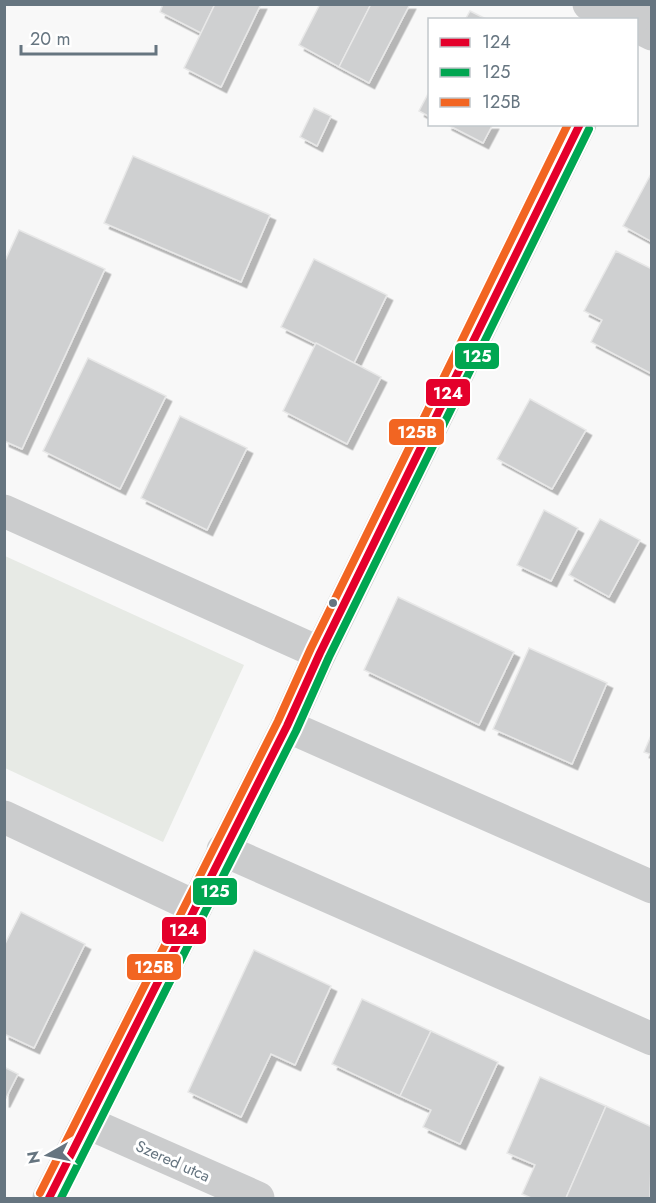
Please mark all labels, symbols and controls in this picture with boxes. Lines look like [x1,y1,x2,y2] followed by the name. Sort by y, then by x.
[21,18,156,56] scale bar
[428,18,638,126] legend
[30,26,70,52] text: 20 m
[482,29,511,55] text: 124
[482,59,511,85] text: 125
[482,89,521,115] text: 125B
[454,342,500,370] line badge: 125
[463,345,491,368] text: 125
[425,378,471,407] line badge: 124
[433,382,463,405] text: 124
[388,418,445,446] line badge: 125B
[397,421,437,444] text: 125B
[327,597,339,609] unlabelled marker
[192,877,238,906] line badge: 125
[201,880,229,903] text: 125
[161,916,207,945] line badge: 124
[169,919,199,942] text: 124
[126,953,182,981] line badge: 125B
[134,956,174,979] text: 125B
[18,1125,78,1185] north arrow
[132,1134,214,1188] street label: Szered utca
[21,1149,46,1165] text: N

